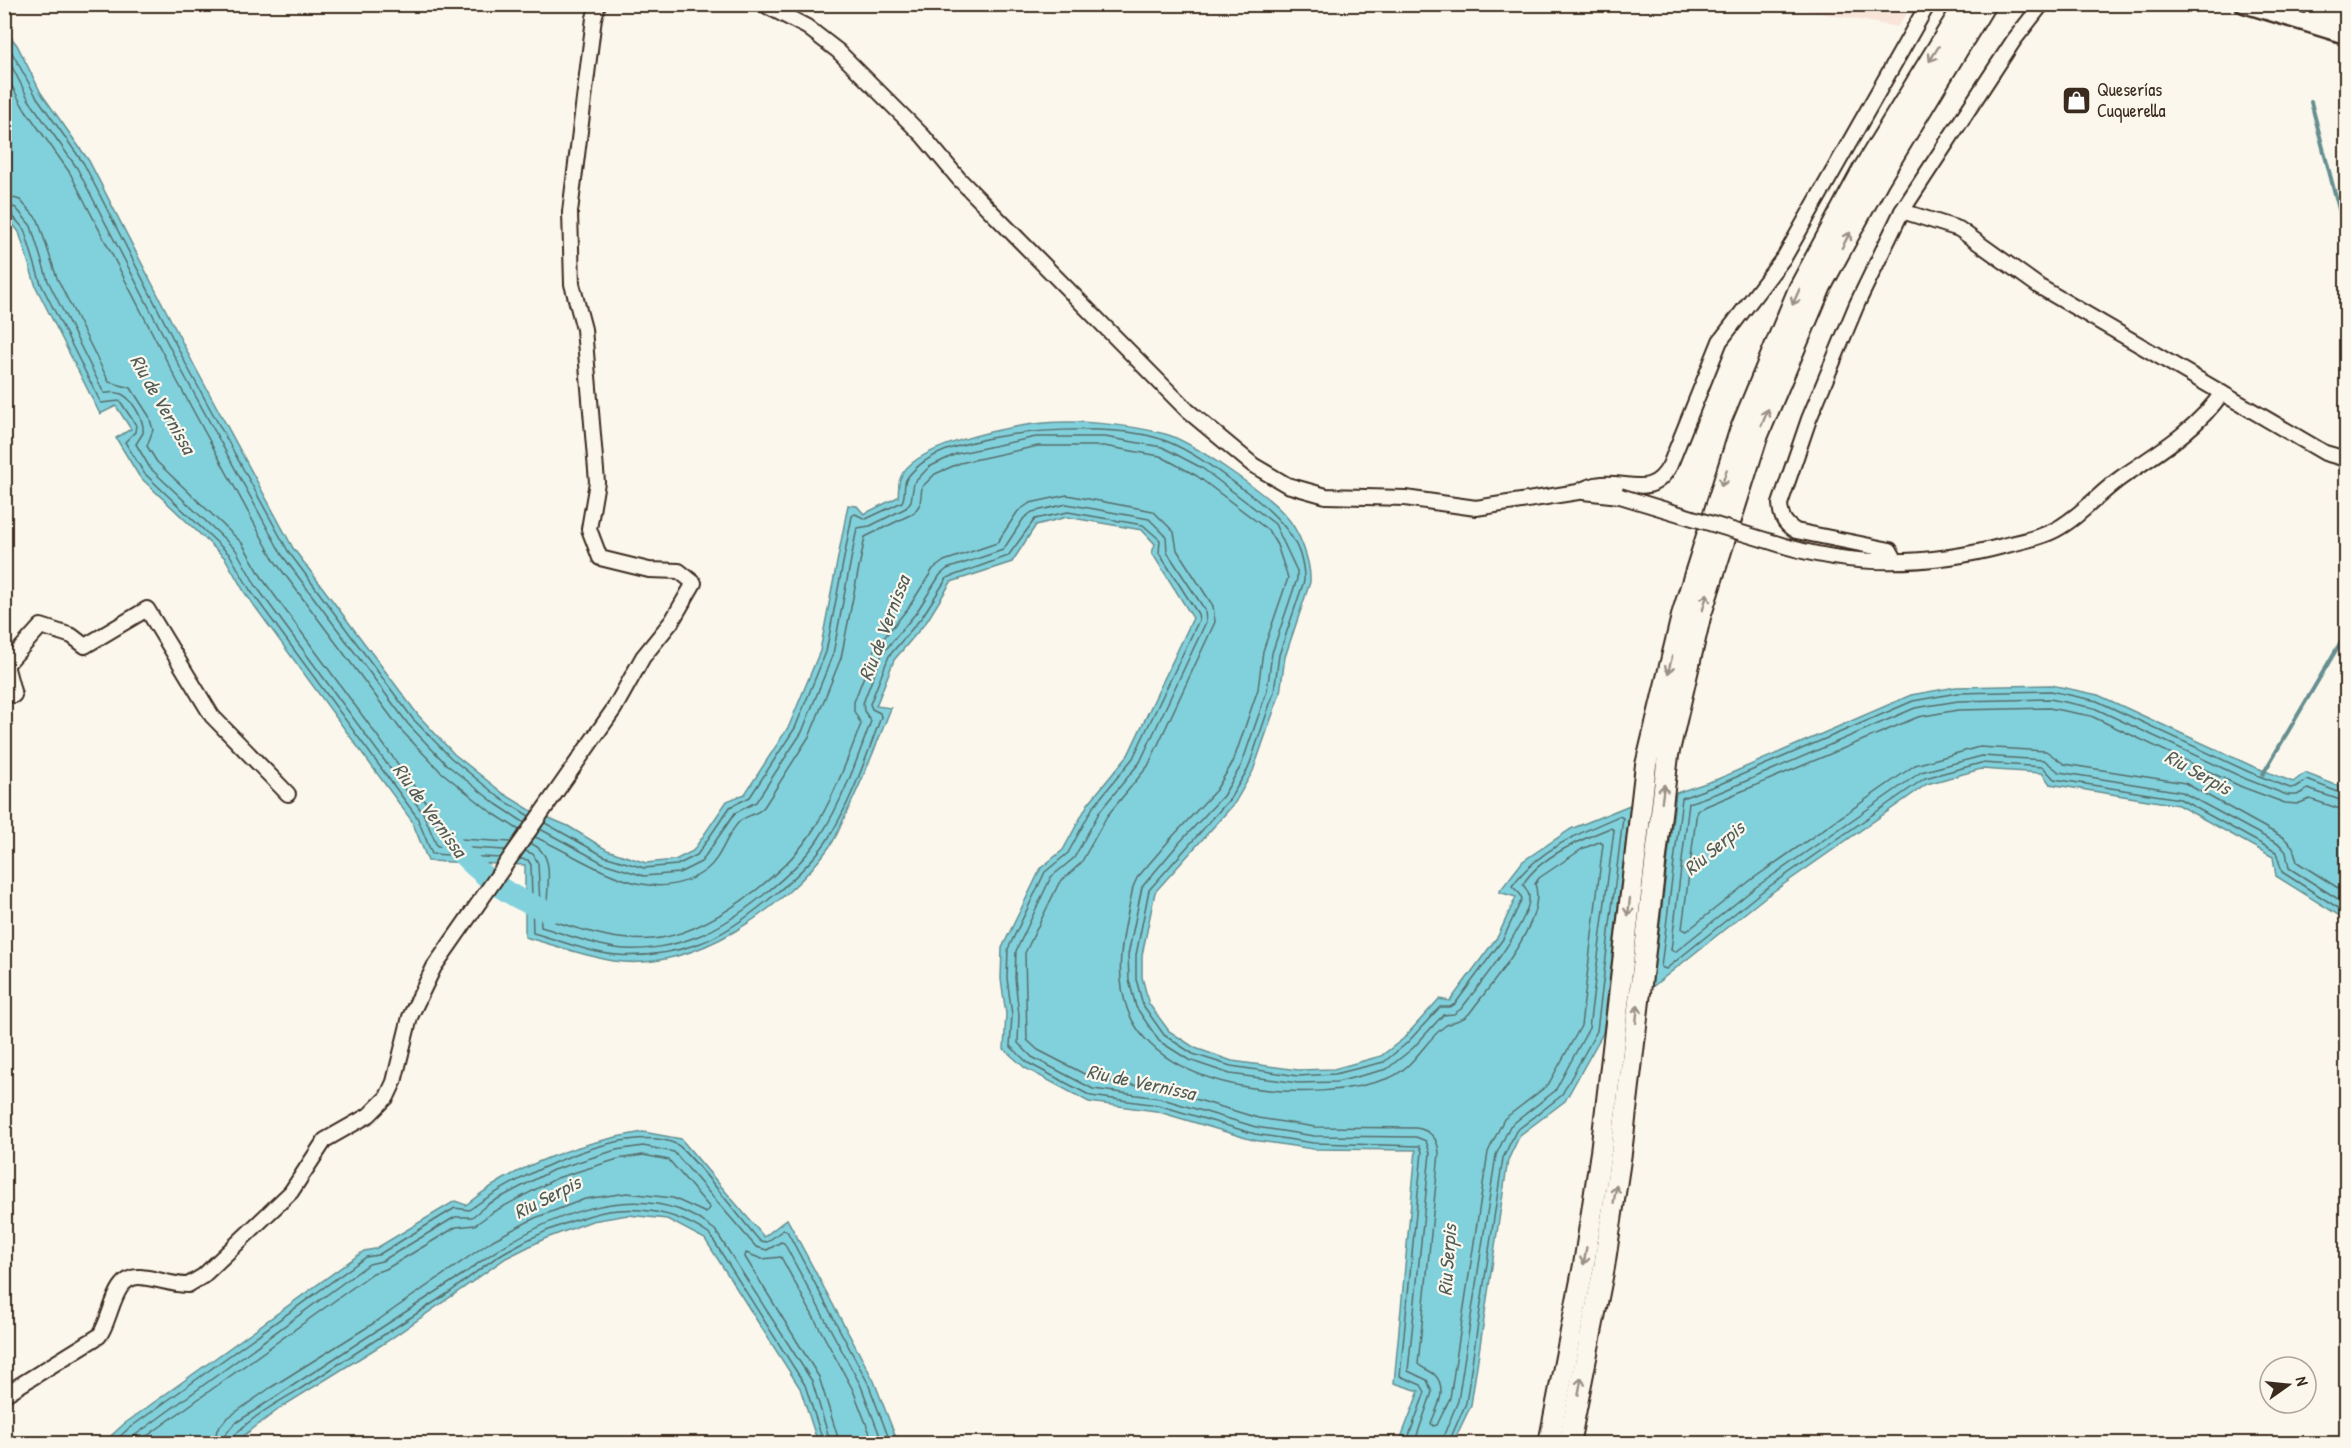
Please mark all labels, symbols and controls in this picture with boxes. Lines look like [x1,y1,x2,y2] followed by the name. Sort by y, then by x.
[1927,45,1939,62] one-way arrow
[2097,77,2166,123] place label: Queserías Cuquerella
[2060,84,2092,116] shop icon: Queserías Cuquerella
[1840,232,1852,249] one-way arrow
[1790,287,1802,305] one-way arrow
[124,349,204,460] water label: Riu de Vernissa
[1760,408,1771,427] one-way arrow
[1718,468,1729,487] one-way arrow
[851,570,917,684] water label: Riu de Vernissa
[1700,593,1711,612] one-way arrow
[1664,655,1676,674] one-way arrow
[2160,742,2238,803] water label: Riu Serpis
[387,757,475,864] water label: Riu de Vernissa
[1657,783,1668,803] one-way arrow
[1678,813,1752,882] water label: Riu Serpis
[1623,896,1634,916] one-way arrow
[1632,1005,1643,1025] one-way arrow
[1084,1057,1200,1107] water label: Riu de Vernissa
[509,1167,587,1226] water label: Riu Serpis
[1609,1185,1620,1205] one-way arrow
[1431,1221,1464,1297] water label: Riu Serpis
[1579,1245,1590,1265] one-way arrow
[2258,1355,2318,1415] north arrow
[2291,1374,2314,1389] text: N
[1575,1377,1586,1396] one-way arrow

